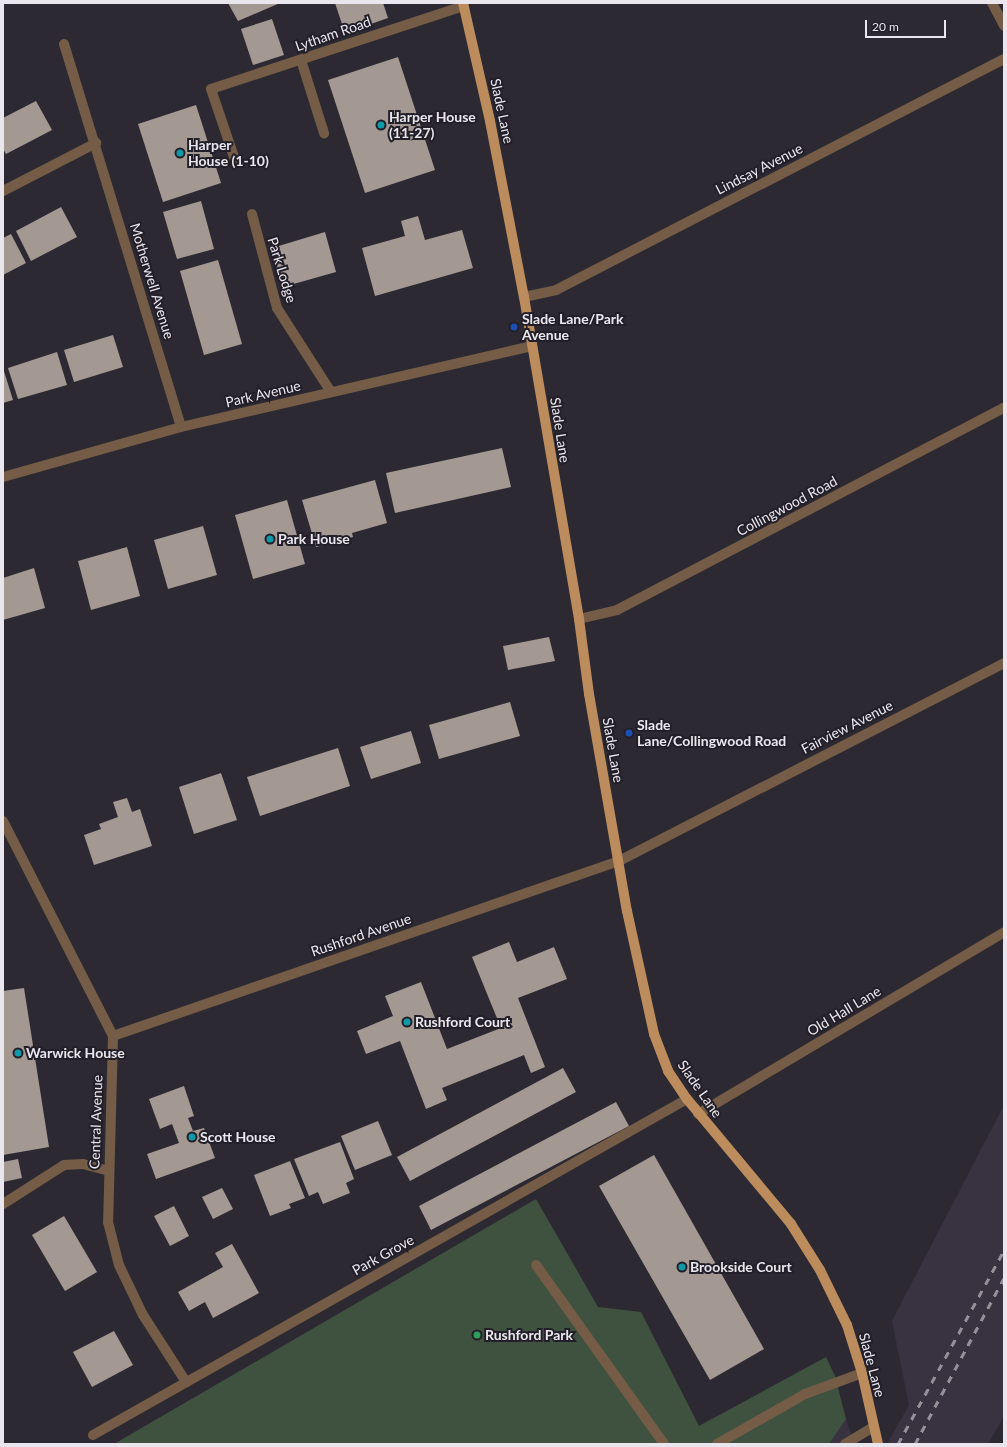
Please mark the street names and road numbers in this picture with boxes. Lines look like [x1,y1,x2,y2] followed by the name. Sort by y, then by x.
[293,13,373,55] street label: Lytham Road
[487,77,517,145] street label: Slade Lane
[712,140,806,198] street label: Lindsay Avenue
[126,221,178,341] street label: Motherwell Avenue
[264,235,300,305] street label: Park Lodge
[223,377,303,411] street label: Park Avenue
[547,396,573,464] street label: Slade Lane
[734,472,840,540] street label: Collingwood Road
[798,697,896,757] street label: Fairview Avenue
[599,716,627,784] street label: Slade Lane
[309,910,413,960] street label: Rushford Avenue
[804,982,884,1040] street label: Old Hall Lane
[674,1057,726,1121] street label: Slade Lane
[86,1074,106,1170] street label: Central Avenue
[349,1231,417,1279] street label: Park Grove
[855,1331,889,1399] street label: Slade Lane

